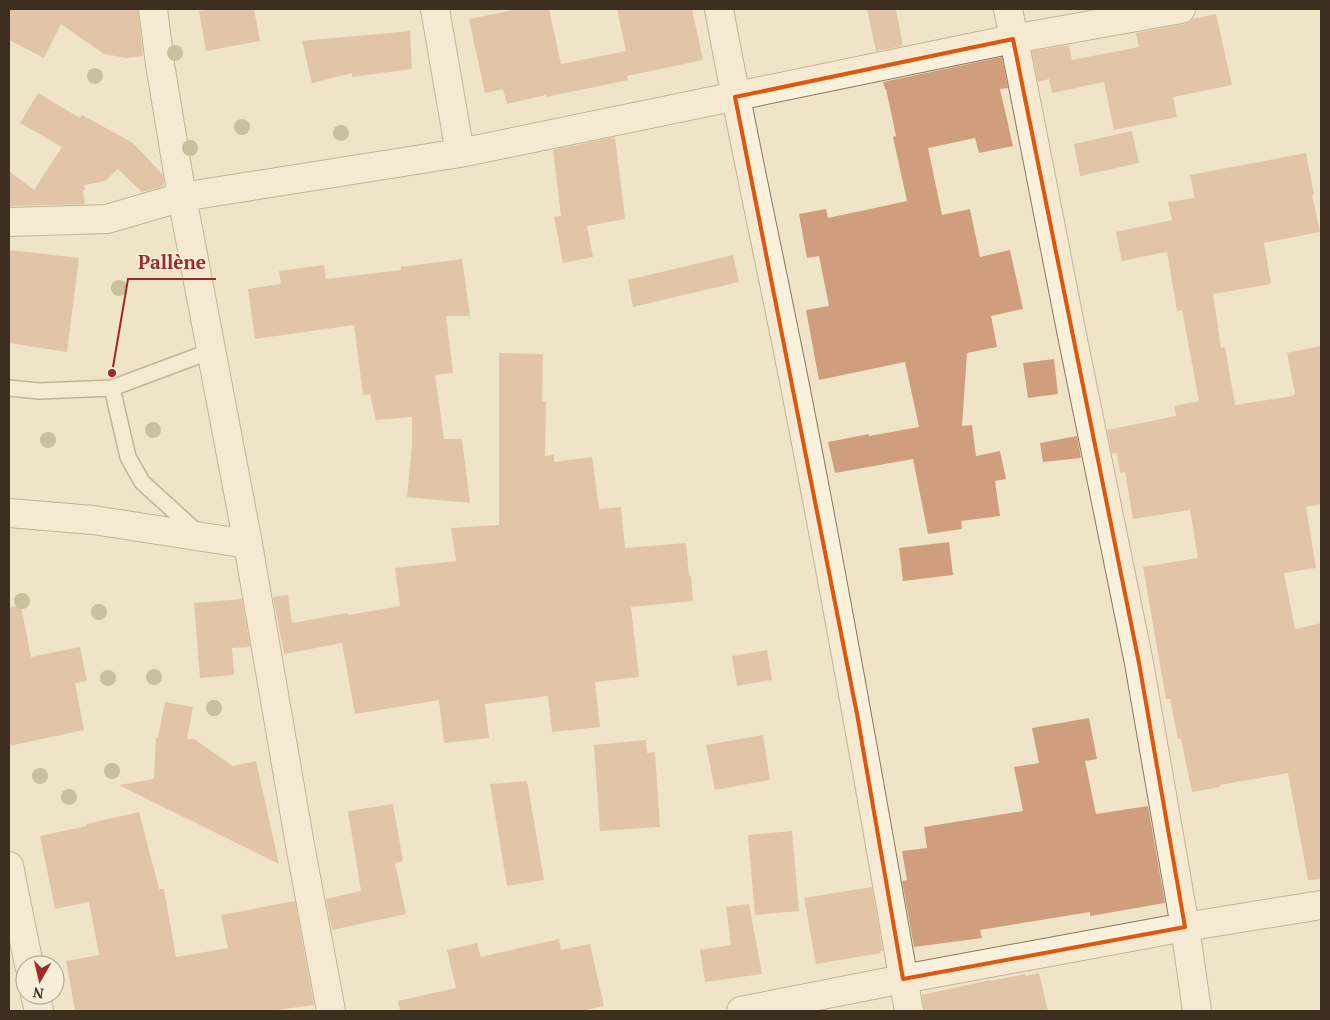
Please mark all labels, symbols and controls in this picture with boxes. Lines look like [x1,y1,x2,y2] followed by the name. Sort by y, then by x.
[128,245,216,279] callout: Pallène
[138,249,206,274] text: Pallène
[15,955,65,1005] north arrow
[31,983,45,1004] text: N

